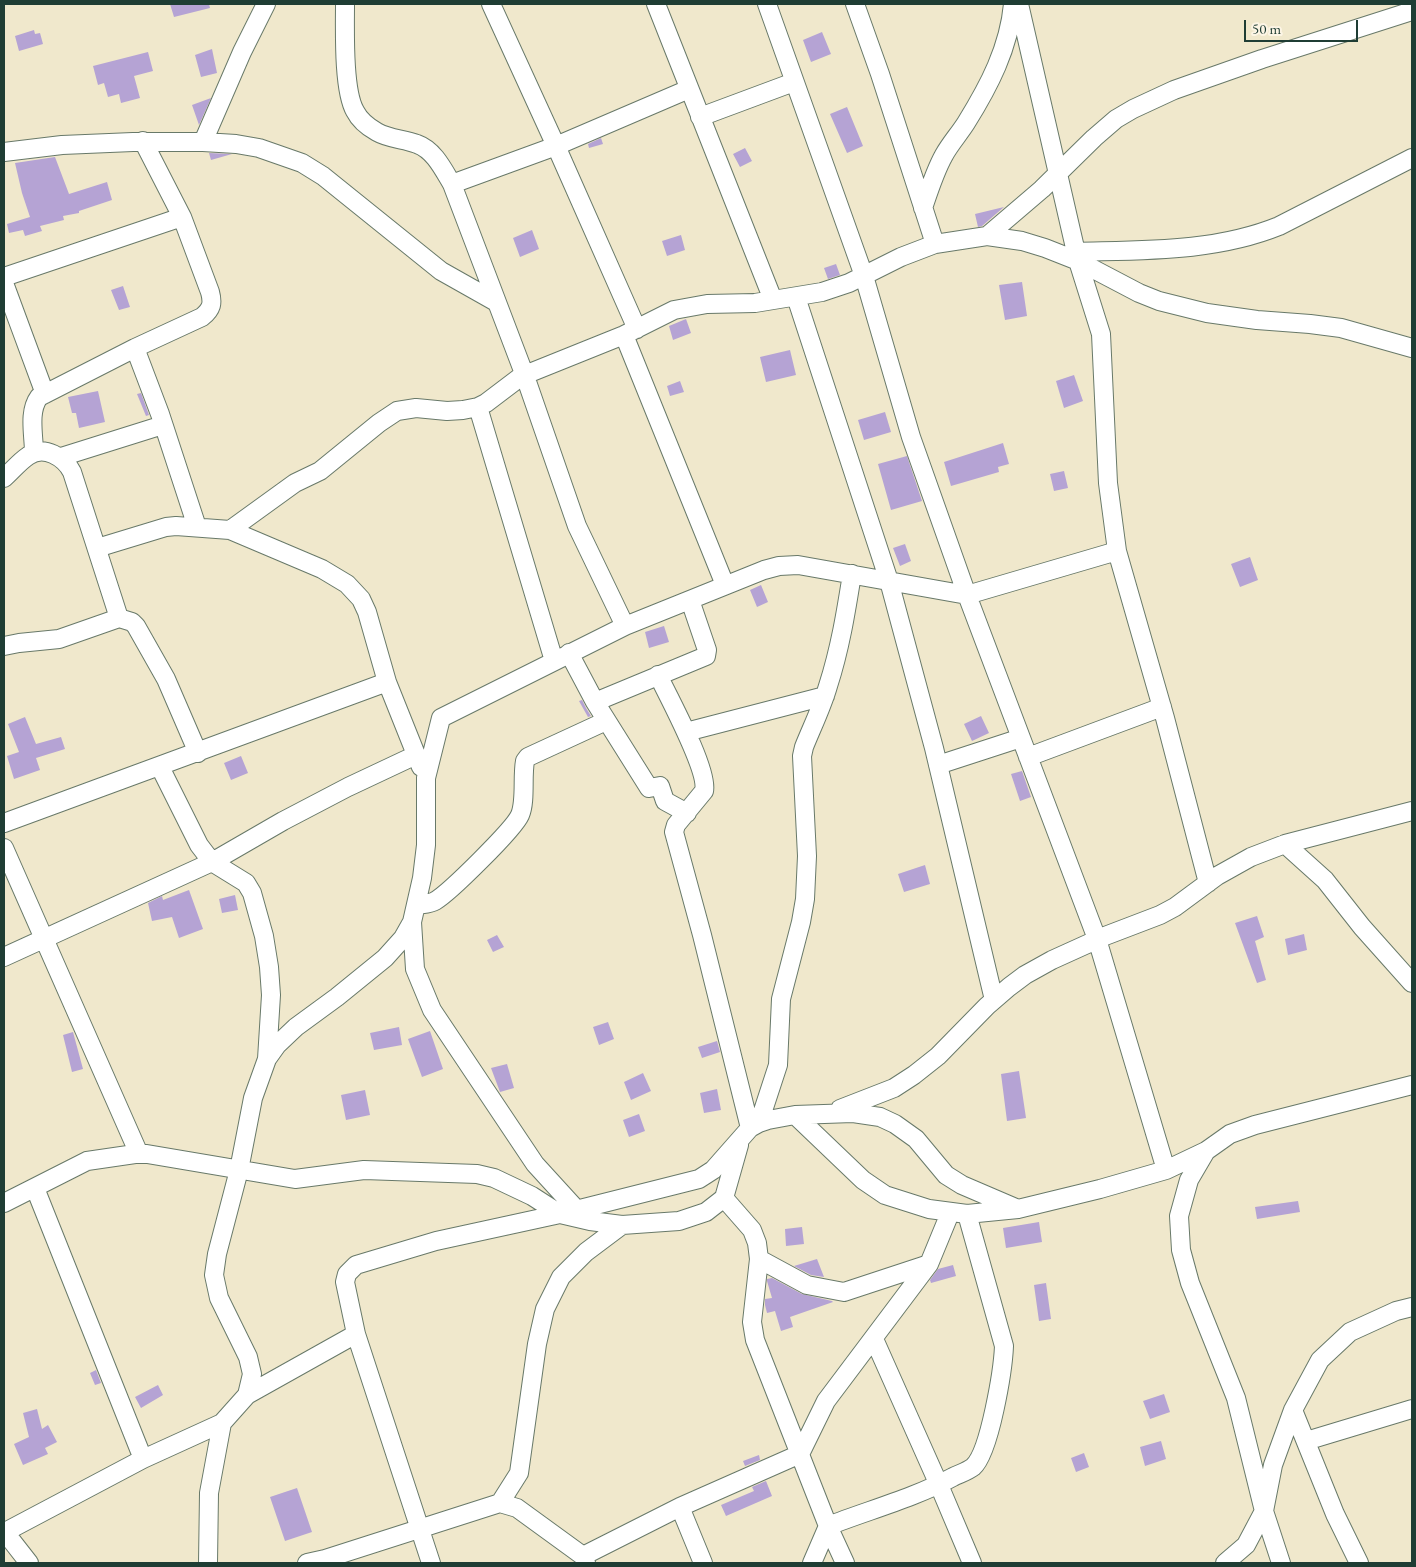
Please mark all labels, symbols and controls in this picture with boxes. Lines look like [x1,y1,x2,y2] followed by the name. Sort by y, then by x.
[1246,10,1360,42] scale bar
[1252,19,1281,38] text: 50 m

